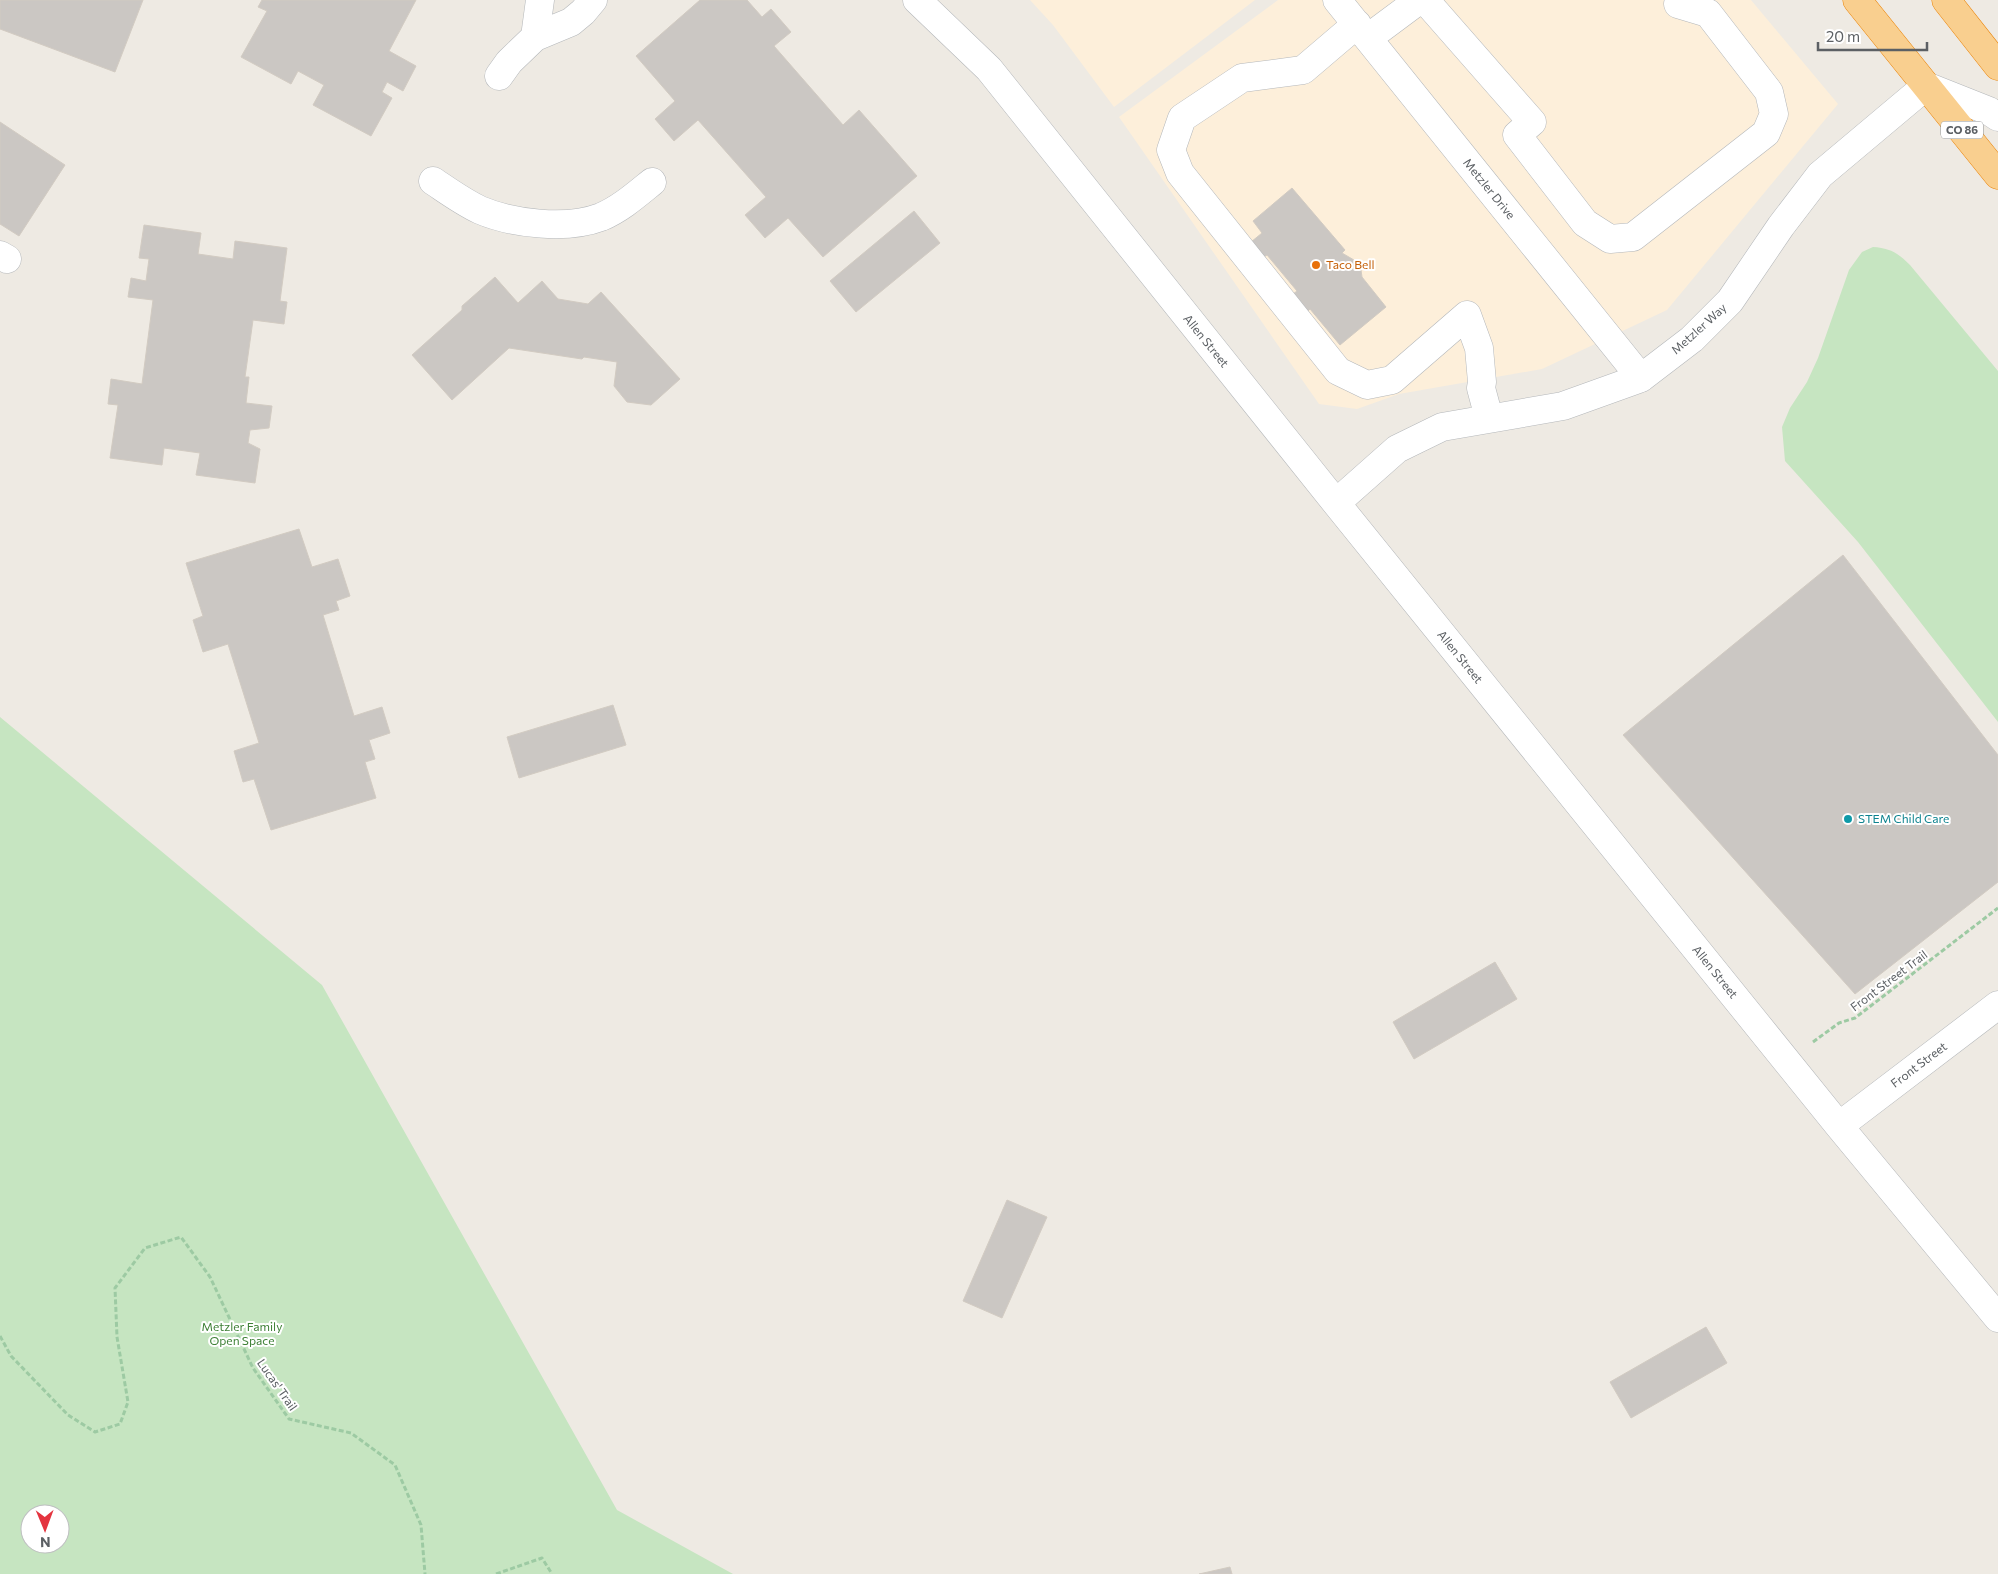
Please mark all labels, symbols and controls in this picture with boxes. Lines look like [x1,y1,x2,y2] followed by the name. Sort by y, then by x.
[1818,20,1927,52] scale bar
[1826,27,1860,45] text: 20 m
[1941,122,1983,138] road number: CO 86
[1461,155,1519,222] street label: Metzler Drive
[1326,257,1375,271] place label: Taco Bell
[1310,259,1322,271] marker: Taco Bell
[1668,300,1729,357] street label: Metzler Way
[1181,311,1232,370] street label: Allen Street
[1435,627,1486,686] street label: Allen Street
[1858,811,1949,825] place label: STEM Child Care
[1842,813,1854,825] marker: STEM Child Care
[1690,942,1741,1001] street label: Allen Street
[1847,947,1930,1014] street label: Front Street Trail
[1888,1039,1949,1090] street label: Front Street
[202,1319,282,1347] park label: Metzler Family Open Space
[255,1356,301,1413] street label: Lucas' Trail
[20,1504,70,1554] north arrow
[40,1534,51,1551] text: N

